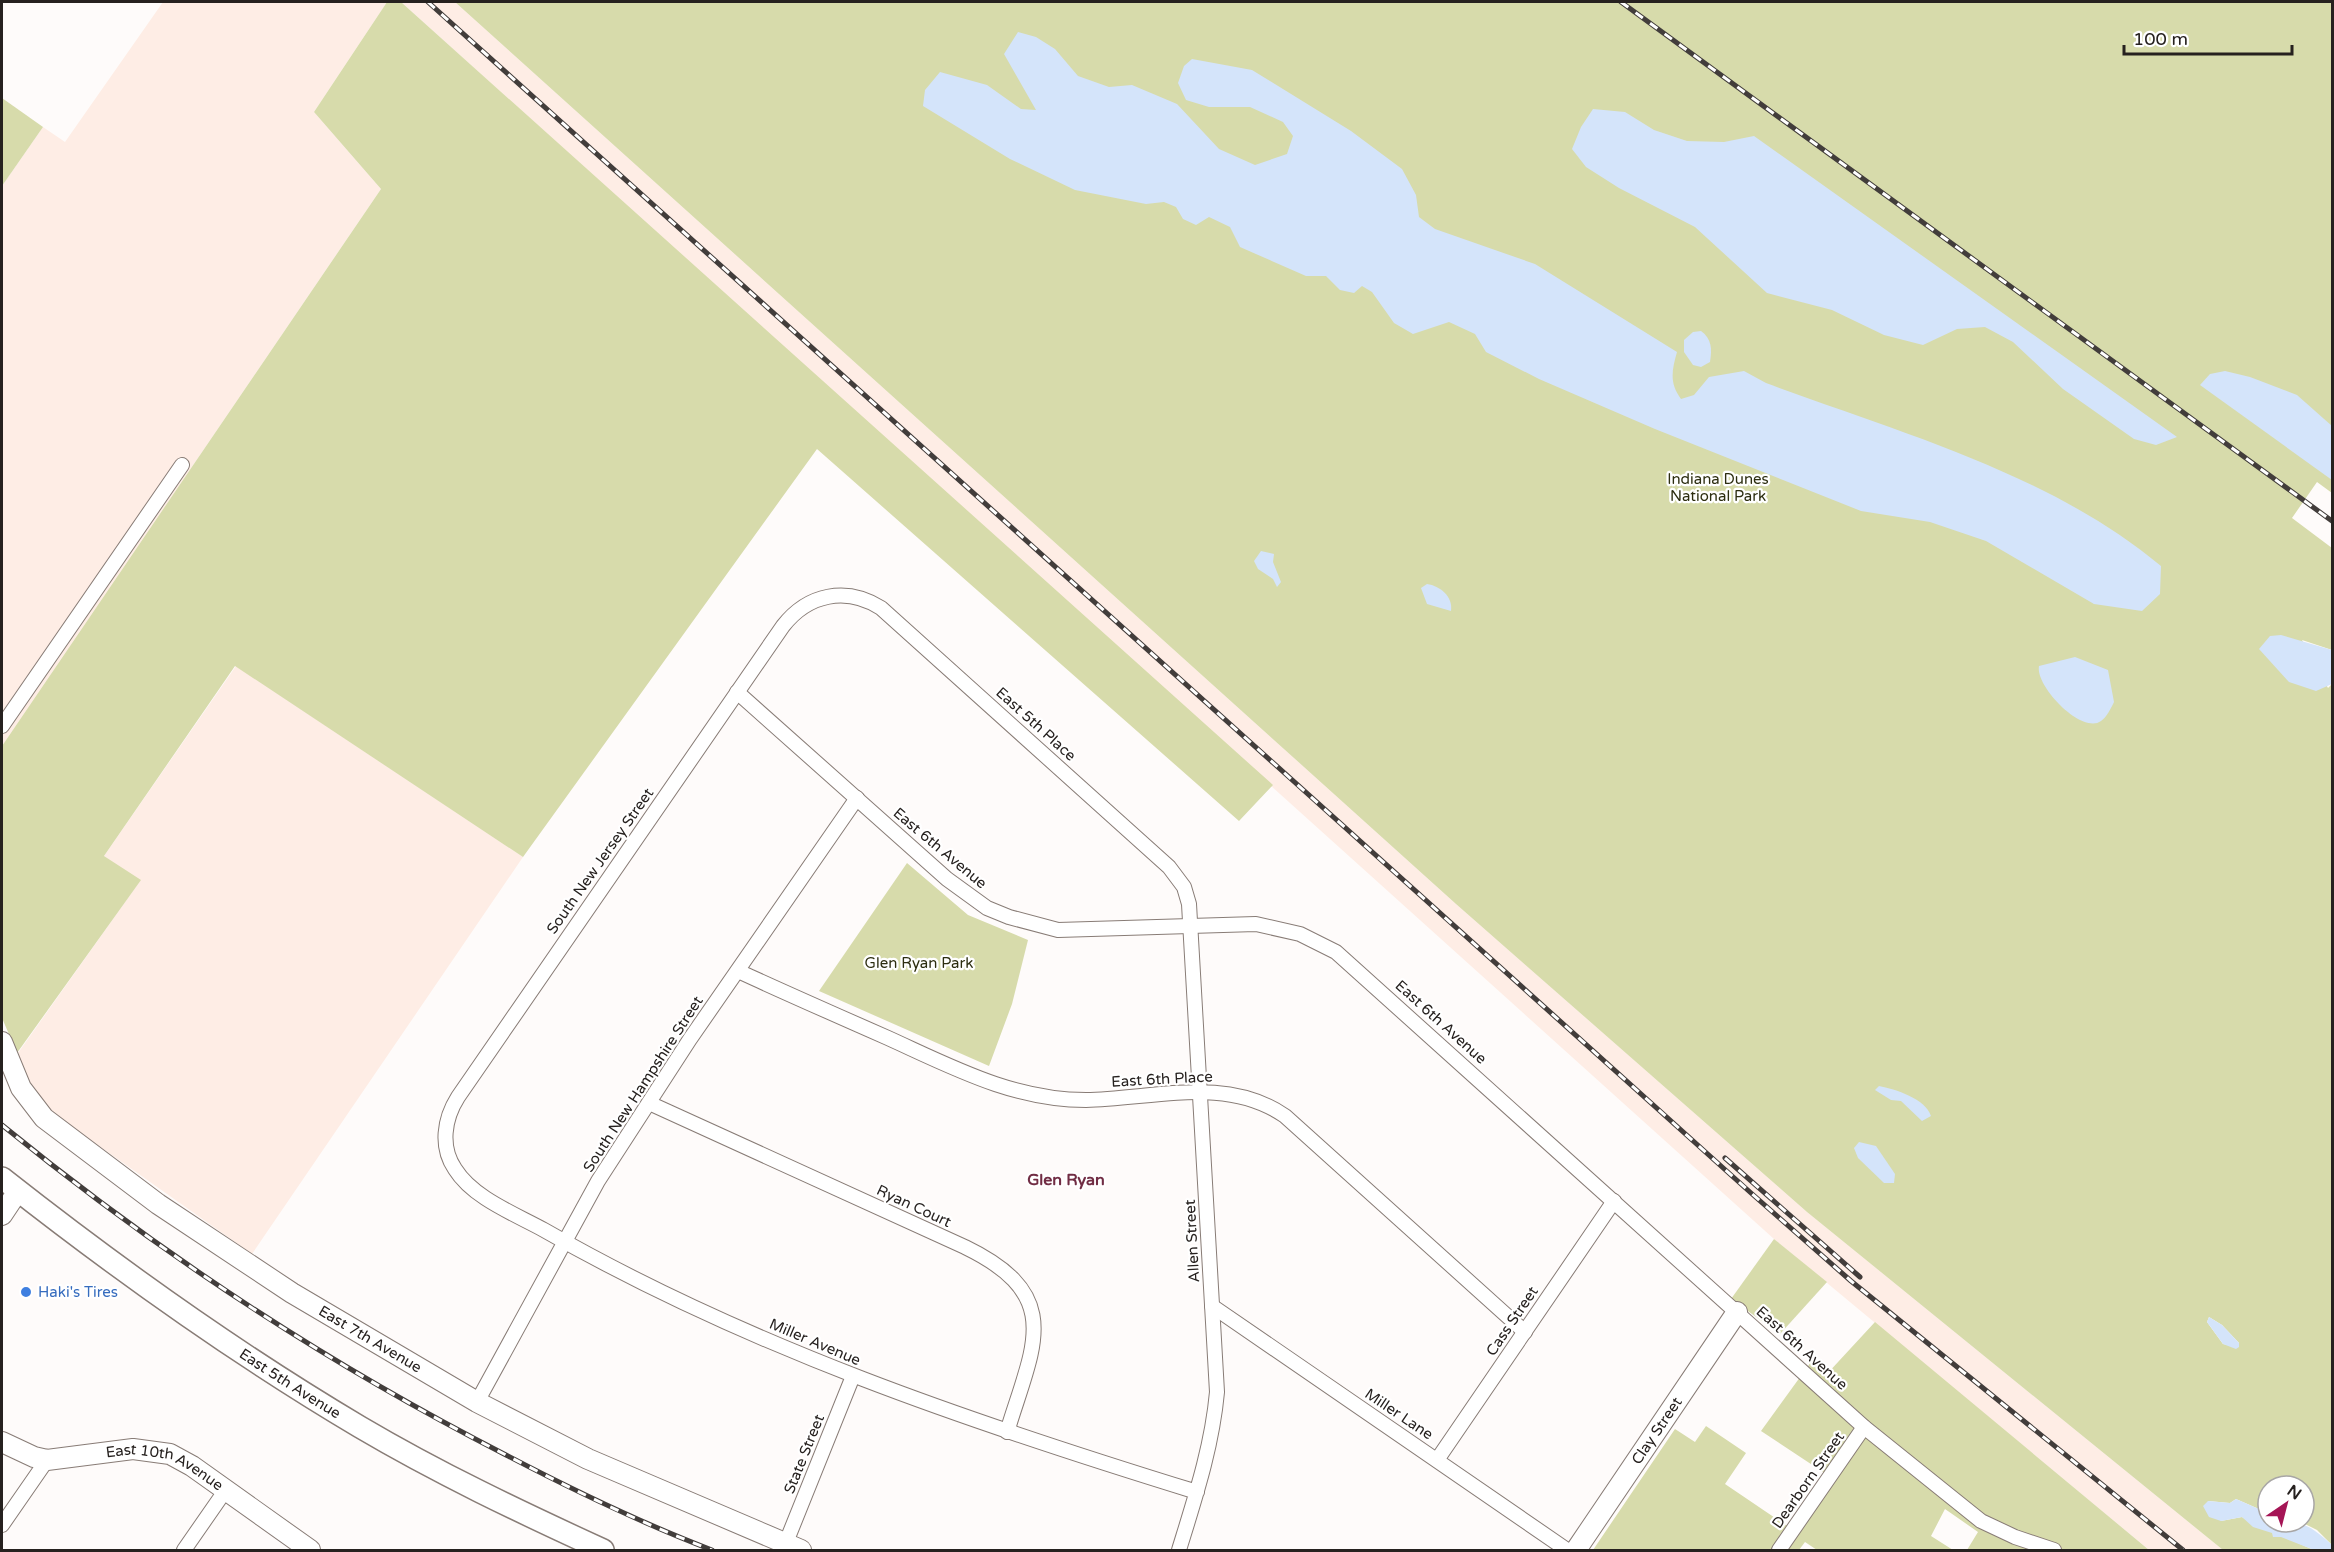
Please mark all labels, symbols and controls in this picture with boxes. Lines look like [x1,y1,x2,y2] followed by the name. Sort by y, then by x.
[2124,18,2292,56] scale bar
[2133,28,2188,50] text: 100 m
[1667,470,1769,505] park label: Indiana Dunes National Park
[992,683,1080,765] street label: East 5th Place
[543,784,657,937] street label: South New Jersey Street
[890,804,990,892] street label: East 6th Avenue
[865,954,973,972] park label: Glen Ryan Park
[1392,976,1490,1068] street label: East 6th Avenue
[579,992,707,1175] street label: South New Hampshire Street
[1111,1067,1213,1091] street label: East 6th Place
[1027,1170,1105,1190] district label: Glen Ryan
[874,1181,954,1231] street label: Ryan Court
[1181,1199,1203,1283] street label: Allen Street
[38,1283,118,1301] place label: Haki's Tires
[1482,1283,1542,1359] street label: Cass Street
[19,1285,33,1299] marker: Haki's Tires
[315,1302,425,1376] street label: East 7th Avenue
[1753,1302,1851,1394] street label: East 6th Avenue
[767,1315,863,1369] street label: Miller Avenue
[236,1345,344,1422] street label: East 5th Avenue
[1361,1385,1437,1443] street label: Miller Lane
[1628,1393,1686,1468] street label: Clay Street
[780,1412,828,1496] street label: State Street
[1768,1428,1848,1532] street label: Dearborn Street
[105,1440,227,1494] street label: East 10th Avenue
[2256,1474,2316,1534] north arrow
[2283,1481,2305,1504] text: N

